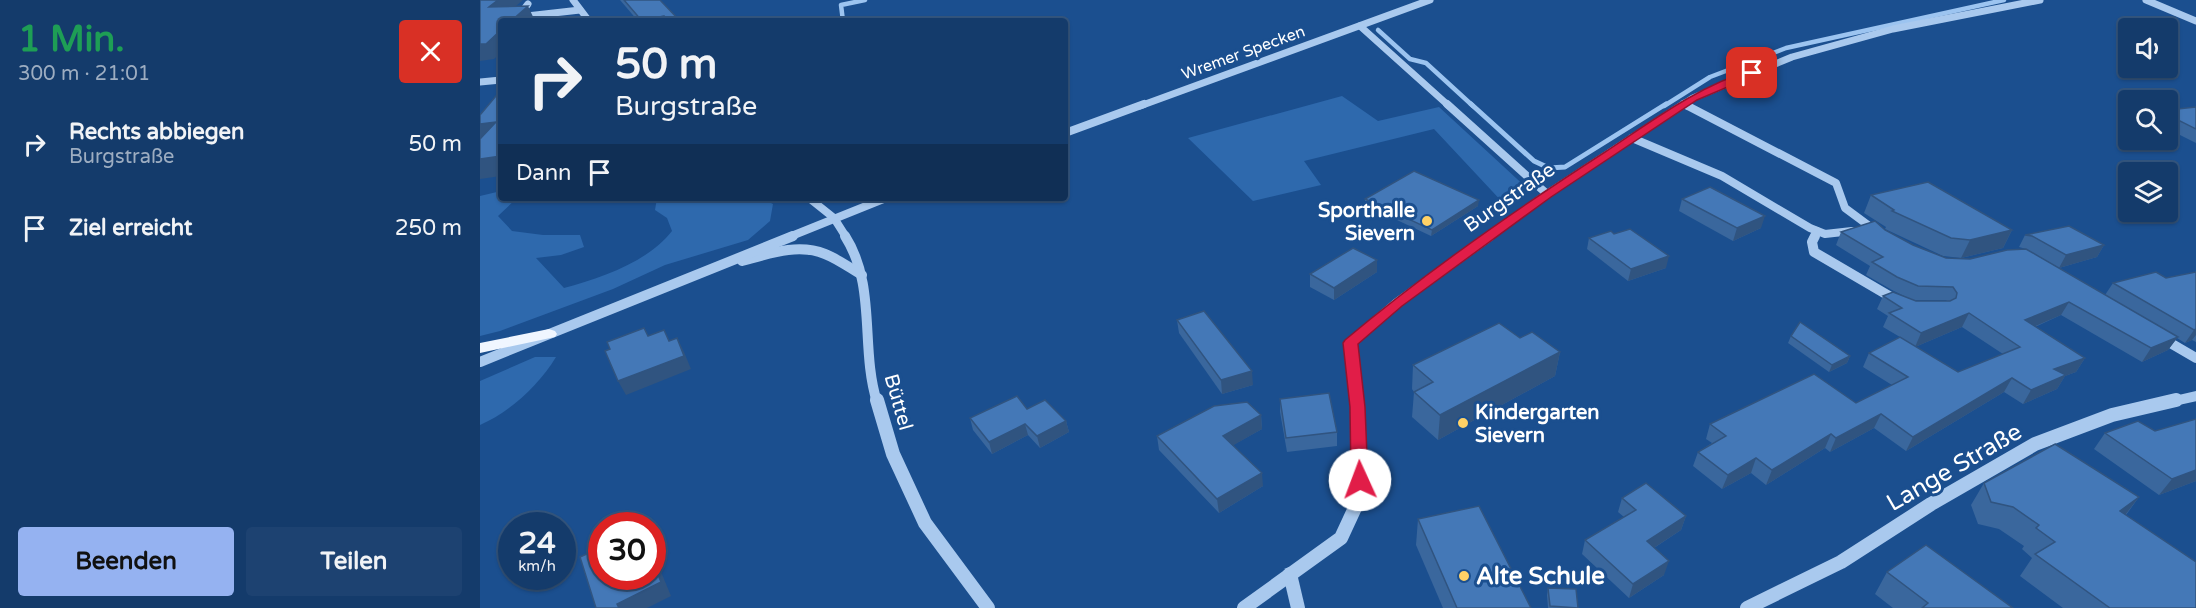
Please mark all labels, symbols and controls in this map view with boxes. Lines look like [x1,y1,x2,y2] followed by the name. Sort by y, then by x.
[18,18,125,61] text: 1 Min.
[2118,18,2178,222] map controls
[2118,18,2178,78] button: sound
[399,20,462,83] button: close
[1179,21,1308,85] street label: Wremer Specken
[615,39,717,90] text: 50 m
[516,42,594,120] icon: right
[1726,47,1777,98] pin
[1735,56,1768,89] icon: arrive
[18,62,150,86] text: 300 m · 21:01
[615,90,757,123] text: Burgstraße
[2118,90,2178,150] button: search
[69,119,244,145] text: Rechts abbiegen
[18,128,51,161] icon: right
[408,131,462,157] text: 50 m
[69,145,174,169] text: Burgstraße
[583,156,616,189] icon: arrive
[1460,158,1560,238] street label: Burgstraße
[516,160,571,186] text: Dann
[2118,162,2178,222] button: layers
[1318,199,1415,246] place label: Sporthalle Sievern
[18,212,51,245] icon: arrive
[1420,214,1434,228] marker: Sporthalle Sievern
[69,215,192,241] text: Ziel erreicht
[395,215,462,241] text: 250 m
[879,371,917,433] street label: Büttel
[1475,401,1599,448] place label: Kindergarten Sievern
[1456,416,1470,430] marker: Kindergarten Sievern
[1882,417,2027,518] street label: Lange Straße
[1328,448,1392,512] position arrow
[588,512,666,590] speed limit sign: 30
[518,525,556,562] text: 24
[18,527,234,596] button: Beenden
[246,527,462,596] button: Teilen
[518,557,556,575] text: km/h
[1476,562,1605,591] place label: Alte Schule
[1457,569,1471,583] marker: Alte Schule

